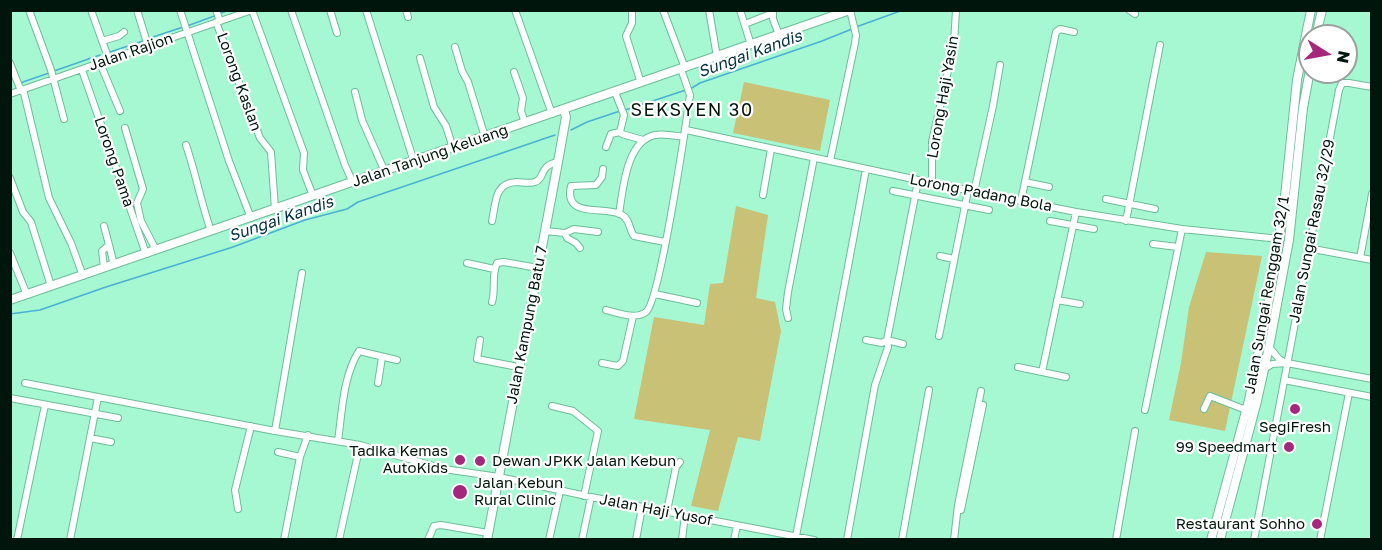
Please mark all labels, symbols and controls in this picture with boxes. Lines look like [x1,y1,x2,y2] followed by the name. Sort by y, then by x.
[1298,24,1358,84] north arrow
[695,26,805,82] water label: Sungai Kandis
[87,29,175,75] street label: Jalan Rajion
[213,30,265,134] street label: Lorong Kaslan
[923,34,963,160] street label: Lorong Haji Yasin
[1333,49,1355,65] text: N
[630,99,754,121] district label: SEKSYEN 30
[90,115,138,209] street label: Lorong Pama
[350,121,510,191] street label: Jalan Tanjung Keluang
[1285,138,1339,324] street label: Jalan Sungai Rasau 32/29
[908,170,1054,216] street label: Lorong Padang Bola
[226,192,336,246] water label: Sungai Kandis
[1241,195,1293,395] street label: Jalan Sungai Renggam 32/1
[503,244,551,406] street label: Jalan Kampung Batu 7
[1288,402,1302,416] marker: SegiFresh
[1259,418,1331,436] place label: SegiFresh
[1176,438,1277,456] place label: 99 Speedmart
[1282,440,1296,454] marker: 99 Speedmart
[349,442,448,477] place label: Tadika Kemas AutoKids
[492,452,676,470] place label: Dewan JPKK Jalan Kebun
[453,453,467,467] marker: Tadika Kemas AutoKids
[473,454,487,468] marker: Dewan JPKK Jalan Kebun
[474,474,563,509] place label: Jalan Kebun Rural Clinic
[451,483,469,501] marker: Jalan Kebun Rural Clinic
[598,490,714,530] street label: Jalan Haji Yusof
[1176,515,1305,533] place label: Restaurant Sohho
[1310,517,1324,531] marker: Restaurant Sohho

